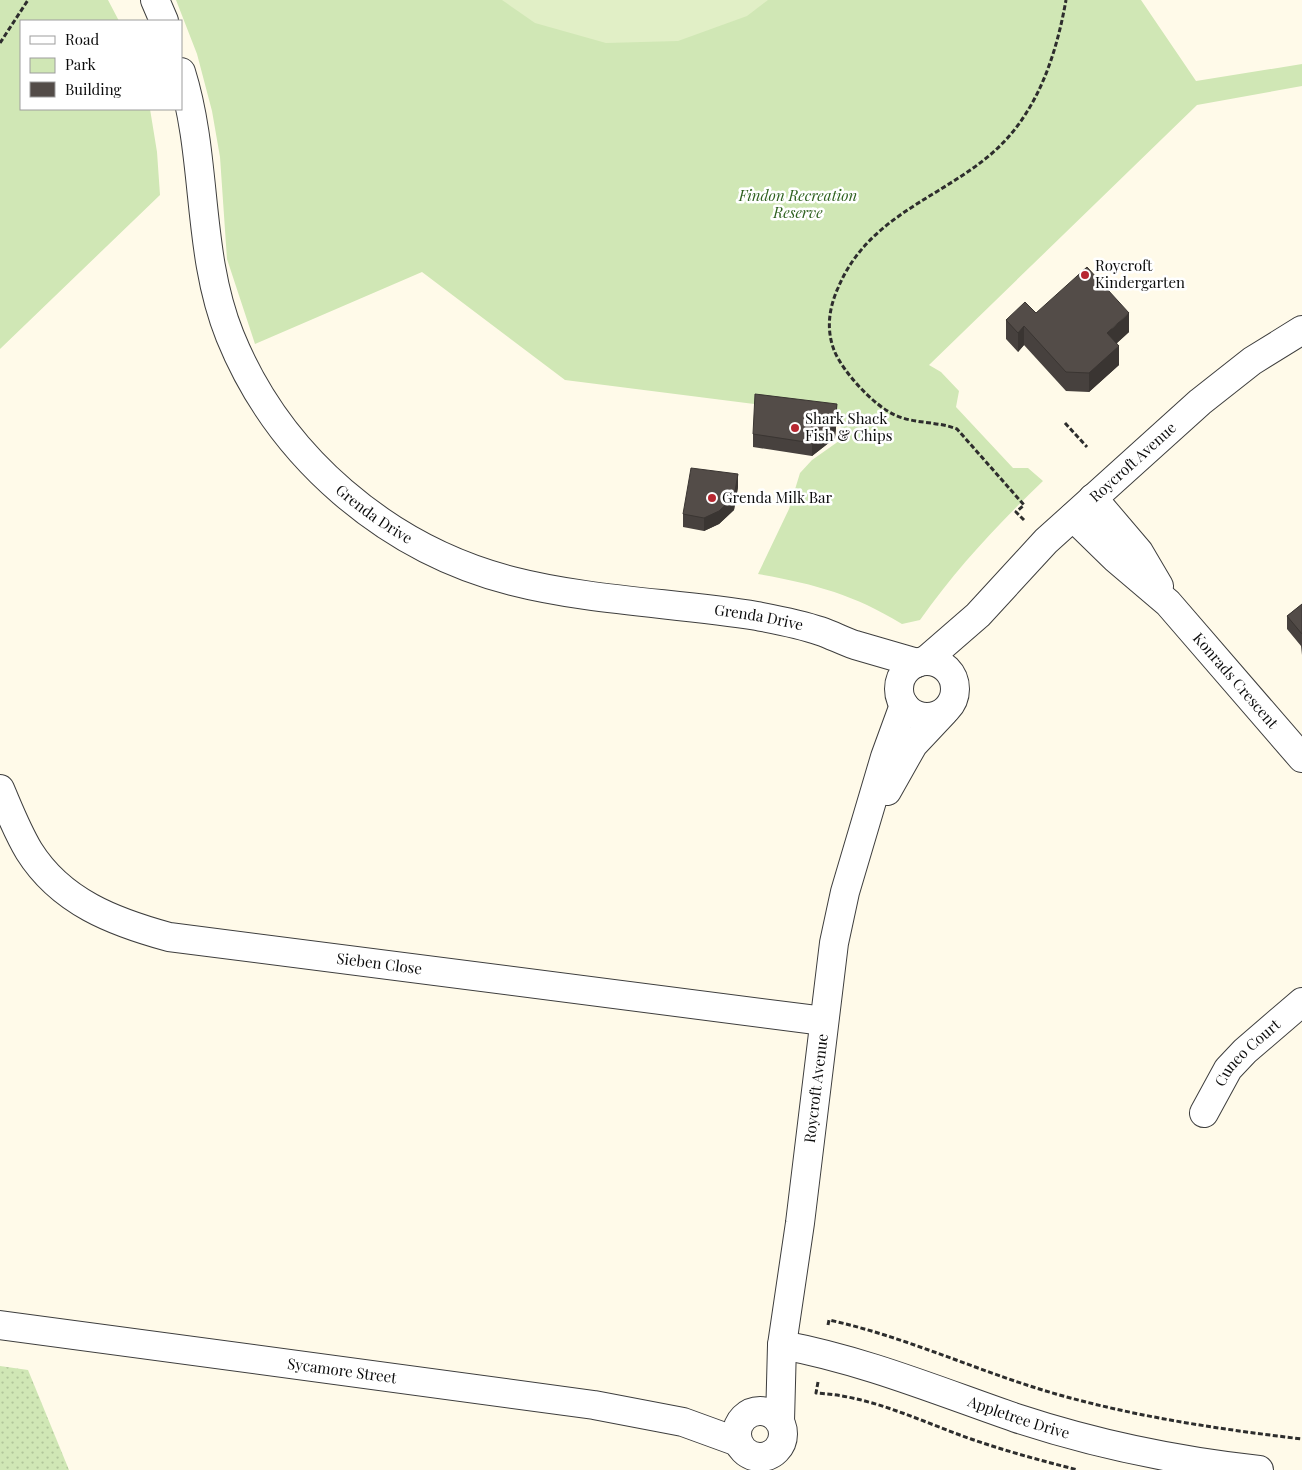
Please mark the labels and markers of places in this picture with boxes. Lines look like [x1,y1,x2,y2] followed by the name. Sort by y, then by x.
[1095,255,1185,292] place label: Roycroft Kindergarten
[1079,269,1091,281] marker: Roycroft Kindergarten
[805,408,892,445] place label: Shark Shack Fish & Chips
[789,422,801,434] marker: Shark Shack Fish & Chips
[722,487,833,507] place label: Grenda Milk Bar
[706,492,718,504] marker: Grenda Milk Bar

